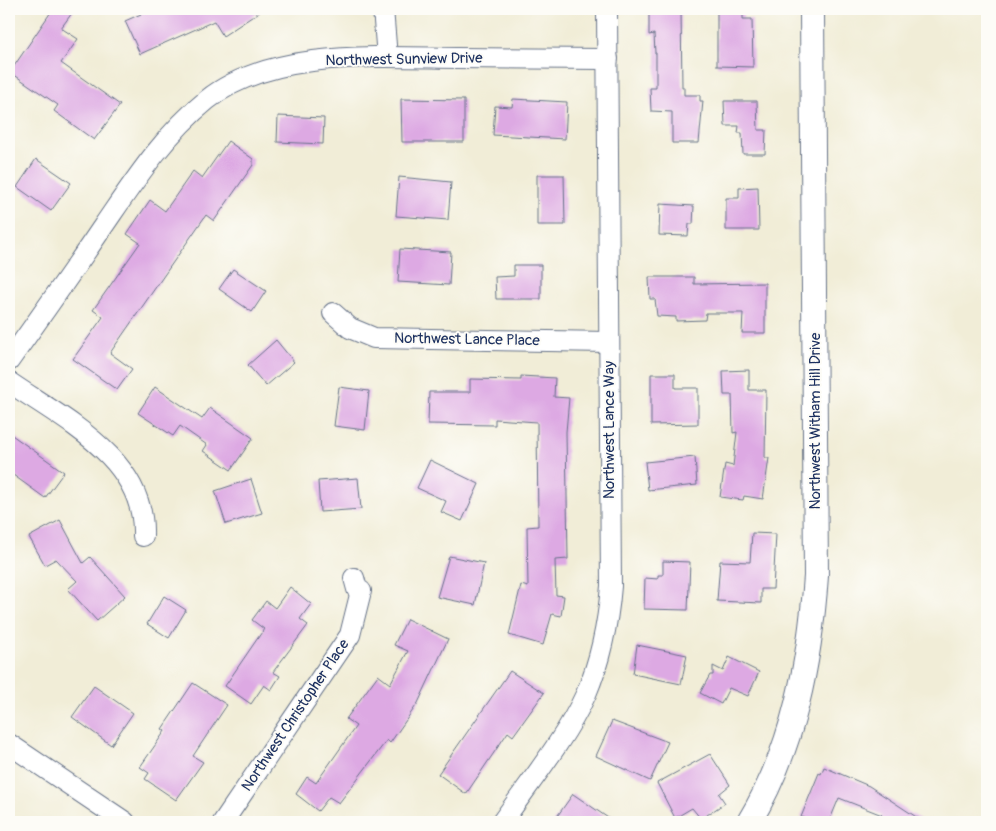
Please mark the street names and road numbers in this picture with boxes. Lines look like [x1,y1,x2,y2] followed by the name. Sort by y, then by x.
[325,49,483,70] street label: Northwest Sunview Drive
[394,329,541,350] street label: Northwest Lance Place
[806,332,825,509] street label: Northwest Witham Hill Drive
[600,360,619,499] street label: Northwest Lance Way
[237,635,354,795] street label: Northwest Christopher Place

